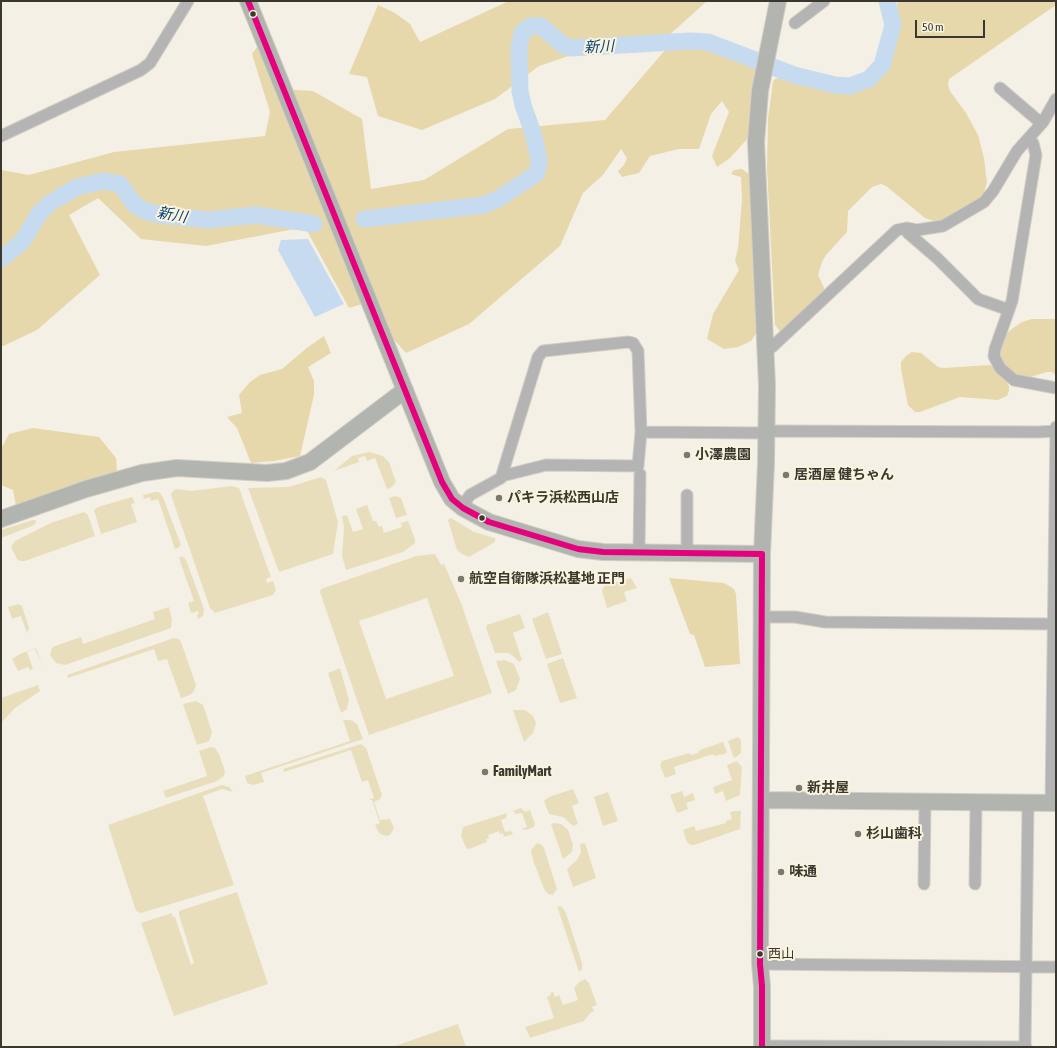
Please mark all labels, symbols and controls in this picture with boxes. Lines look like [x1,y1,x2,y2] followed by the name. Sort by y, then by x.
[248,9,258,19] unlabelled marker
[917,12,987,38] scale bar
[922,20,944,34] text: 50 m
[584,37,614,57] water label: 新川
[156,204,188,226] water label: 新川
[695,447,751,463] place label: 小澤農園
[682,450,692,460] marker: 小澤農園
[794,467,894,483] place label: 居酒屋 健ちゃん
[781,470,791,480] marker: 居酒屋 健ちゃん
[507,490,619,506] place label: パキラ浜松西山店
[494,493,504,503] marker: パキラ浜松西山店
[477,513,487,523] unlabelled marker
[469,571,625,587] place label: 航空自衛隊浜松基地 正門
[456,574,466,584] marker: 航空自衛隊浜松基地 正門
[493,764,551,780] place label: FamilyMart
[480,767,490,777] marker: FamilyMart
[807,780,849,796] place label: 新井屋
[794,783,804,793] marker: 新井屋
[866,826,922,842] place label: 杉山歯科
[853,829,863,839] marker: 杉山歯科
[789,864,817,880] place label: 味通
[776,867,786,877] marker: 味通
[768,946,794,962] place label: 西山
[755,949,765,959] marker: 西山

